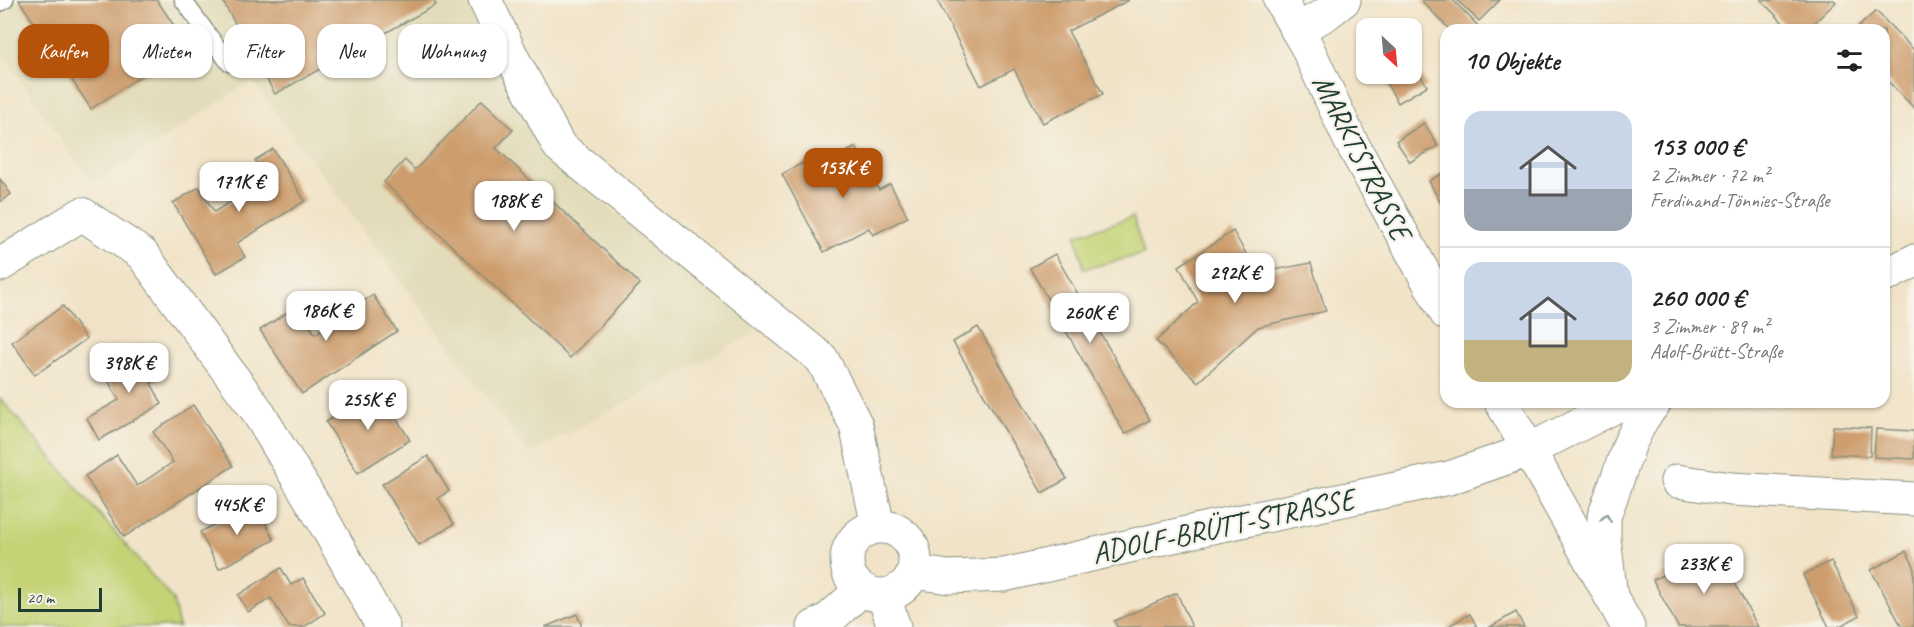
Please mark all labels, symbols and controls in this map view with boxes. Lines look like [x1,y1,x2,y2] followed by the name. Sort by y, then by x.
[1356,18,1422,84] north arrow
[1356,18,1422,84] map controls
[18,24,109,78] chip: Kaufen
[121,24,212,78] chip: Mieten
[224,24,305,78] chip: Filter
[317,24,386,78] chip: Neu
[398,24,507,78] chip: Wohnung
[1464,44,1560,77] text: 10 Objekte
[1833,44,1866,77] icon: filters
[1304,68,1422,249] street label: MARKTSTRASSE
[1650,130,1744,163] text: 153 000 €
[1512,135,1584,207] icon: home
[794,148,892,199] pin: 153K €
[818,155,868,180] text: 153K €
[190,162,288,213] pin: 171K €
[1650,163,1769,188] text: 2 Zimmer · 72 m²
[214,169,264,194] text: 171K €
[465,181,563,232] pin: 188K €
[489,188,540,213] text: 188K €
[1650,188,1830,213] text: Ferdinand-Tönnies-Straße
[1186,253,1284,304] pin: 292K €
[1210,260,1260,285] text: 292K €
[1650,281,1745,314] text: 260 000 €
[1512,286,1584,358] icon: home
[277,291,375,342] pin: 186K €
[1041,293,1139,344] pin: 260K €
[300,298,352,323] text: 186K €
[1064,300,1116,325] text: 260K €
[1650,314,1769,339] text: 3 Zimmer · 89 m²
[1650,339,1783,364] text: Adolf-Brütt-Straße
[80,343,178,394] pin: 398K €
[104,350,154,375] text: 398K €
[319,380,417,431] pin: 255K €
[343,387,393,412] text: 255K €
[1088,479,1361,572] street label: ADOLF-BRÜTT-STRASSE
[188,485,286,536] pin: 445K €
[212,492,262,517] text: 445K €
[1599,513,1611,522] one-way arrow
[1655,544,1753,595] pin: 233K €
[1679,551,1730,576] text: 233K €
[18,585,102,612] scale bar
[27,588,54,608] text: 20 m

